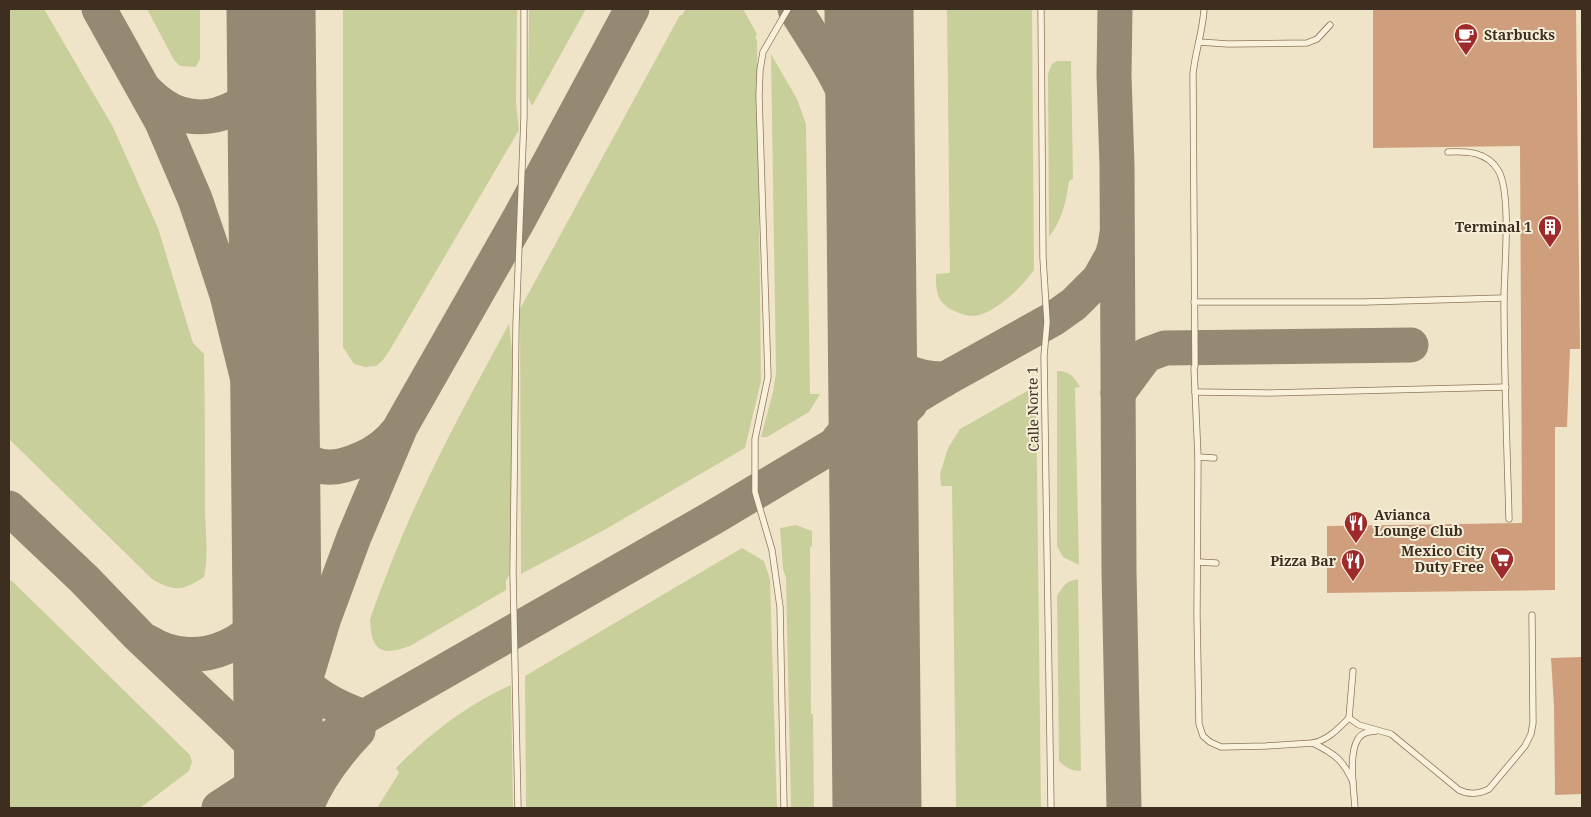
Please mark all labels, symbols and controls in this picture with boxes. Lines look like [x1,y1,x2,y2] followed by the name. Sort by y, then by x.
[1453,22,1479,56] cafe icon: Starbucks
[1484,25,1555,44] place label: Starbucks
[1537,214,1563,248] building icon: Terminal 1
[1455,217,1532,236] place label: Terminal 1
[1022,366,1043,452] street label: Calle Norte 1
[1374,505,1463,540] place label: Avianca Lounge Club
[1343,510,1369,544] restaurant icon: Avianca Lounge Club
[1401,541,1485,576] place label: Mexico City Duty Free
[1489,546,1515,580] supermarket icon: Mexico City Duty Free
[1340,548,1366,582] restaurant icon: Pizza Bar
[1270,551,1337,570] place label: Pizza Bar

